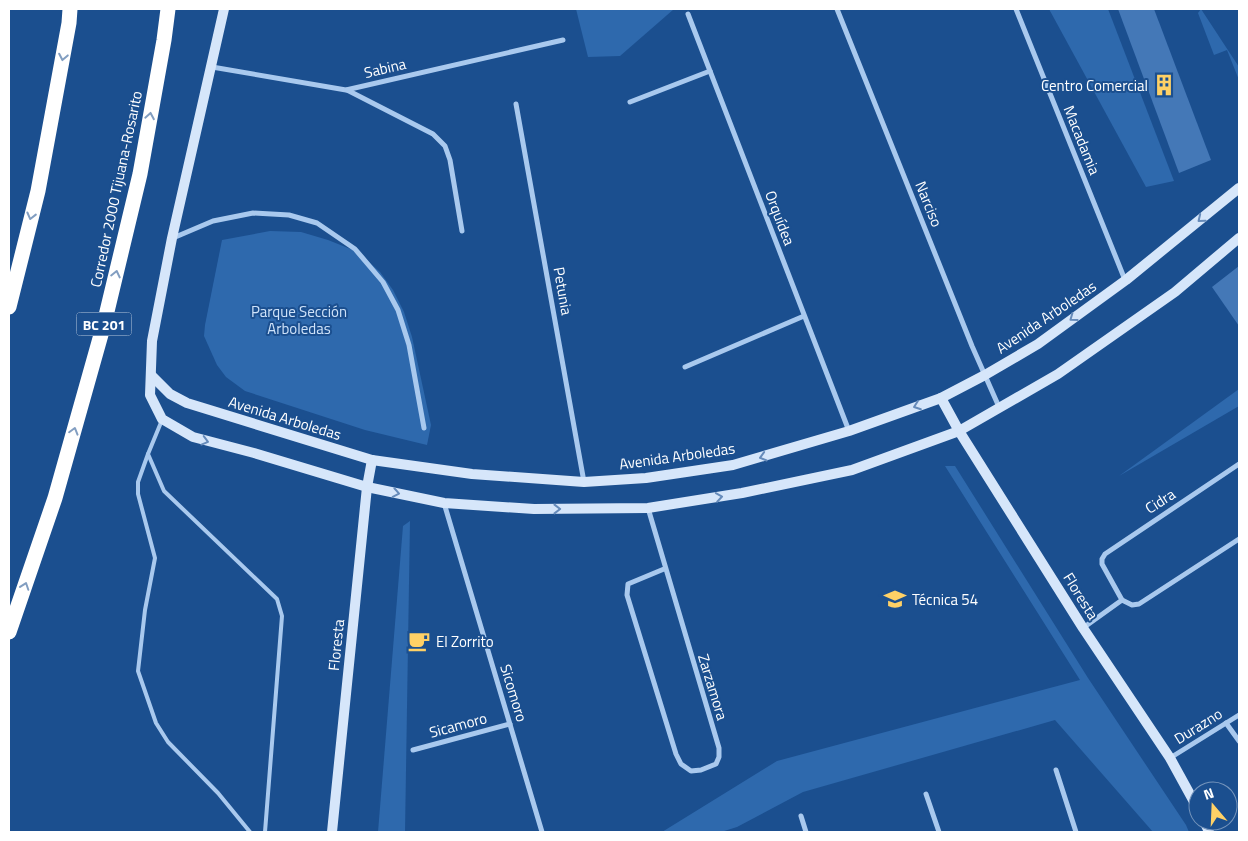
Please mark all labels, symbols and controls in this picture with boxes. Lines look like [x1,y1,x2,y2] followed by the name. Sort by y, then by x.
[58,52,68,61] one-way arrow
[362,52,409,84] street label: Sabina
[1151,72,1177,98] building icon: Centro Comercial
[1041,74,1148,97] place label: Centro Comercial
[84,89,148,289] street label: Corredor 2000 Tijuana-Rosarito
[1058,102,1107,179] street label: Macadamia
[145,111,155,120] one-way arrow
[909,178,949,230] street label: Narciso
[759,187,801,249] street label: Orquídea
[27,212,37,220] one-way arrow
[1198,213,1207,222] one-way arrow
[547,265,579,317] street label: Petunia
[110,270,121,279] one-way arrow
[991,275,1101,359] street label: Avenida Arboledas
[251,300,347,340] park label: Parque Sección Arboledas
[76,312,132,336] road number: BC 201
[1070,313,1079,321] one-way arrow
[226,390,344,446] street label: Avenida Arboledas
[913,400,922,410] one-way arrow
[68,428,78,436] one-way arrow
[201,435,209,445] one-way arrow
[618,436,736,476] street label: Avenida Arboledas
[759,451,767,461] one-way arrow
[1140,482,1180,519] street label: Cidra
[391,487,400,498] one-way arrow
[714,492,723,502] one-way arrow
[553,503,561,514] one-way arrow
[1058,568,1105,624] street label: Floresta
[19,582,29,591] one-way arrow
[882,586,908,612] school or university icon: Técnica 54
[912,588,978,611] place label: Técnica 54
[322,618,350,672] street label: Floresta
[406,628,432,654] cafe icon: El Zorrito
[436,630,494,653] place label: El Zorrito
[692,651,734,723] street label: Zarzamora
[494,661,534,725] street label: Sicomoro
[1169,702,1227,750] street label: Durazno
[427,706,489,744] street label: Sicamoro
[1188,781,1238,831] north arrow
[1201,782,1217,805] text: N

